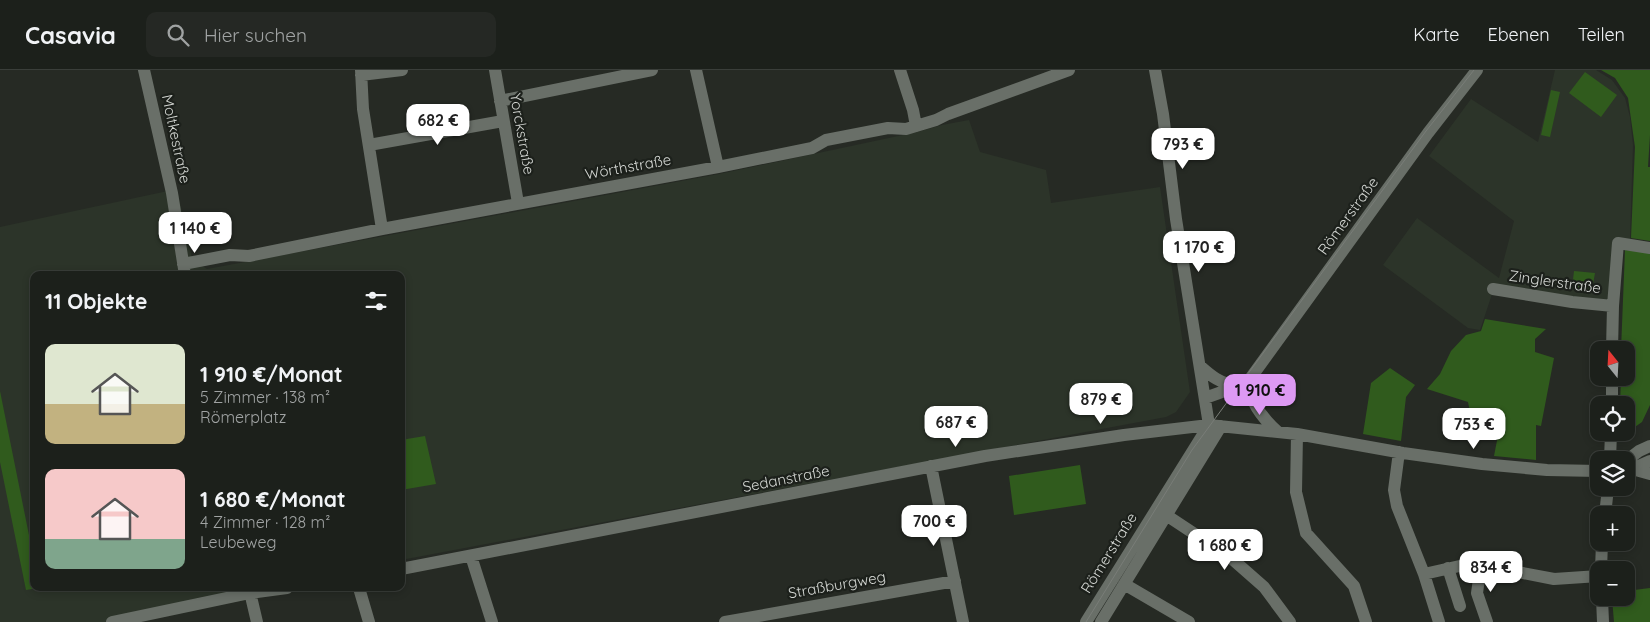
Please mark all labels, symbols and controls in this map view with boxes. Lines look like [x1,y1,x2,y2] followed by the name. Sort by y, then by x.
[146,12,496,57] search box
[25,20,116,50] text: Casavia
[164,21,192,49] icon: search
[204,23,307,47] text: Hier suchen
[1413,23,1459,46] text: Karte
[1487,23,1550,46] text: Ebenen
[1578,23,1625,46] text: Teilen
[506,92,539,176] street label: Yorckstraße
[158,93,195,185] street label: Moltkestraße
[403,104,473,146] pin: 682 €
[417,110,459,130] text: 682 €
[1148,128,1218,170] pin: 793 €
[1163,134,1203,154] text: 793 €
[583,150,673,183] street label: Wörthstraße
[1313,173,1382,258] street label: Römerstraße
[149,212,241,254] pin: 1 140 €
[170,218,220,238] text: 1 140 €
[1153,230,1245,273] pin: 1 170 €
[1174,237,1224,257] text: 1 170 €
[1508,266,1602,297] street label: Zinglerstraße
[362,287,390,315] icon: filters
[45,288,147,314] text: 11 Objekte
[1590,341,1635,386] north arrow
[1590,341,1635,606] map controls
[200,361,343,387] text: 1 910 €/Monat
[85,364,145,424] icon: home
[1214,374,1306,416] pin: 1 910 €
[1235,380,1285,400] text: 1 910 €
[1066,382,1136,425] pin: 879 €
[200,387,330,407] text: 5 Zimmer · 138 m²
[1080,389,1122,409] text: 879 €
[1590,396,1635,441] button: locate
[921,406,991,448] pin: 687 €
[200,407,286,427] text: Römerplatz
[1439,408,1509,450] pin: 753 €
[936,412,976,432] text: 687 €
[1453,414,1495,434] text: 753 €
[1590,451,1635,496] button: layers
[741,461,831,496] street label: Sedanstraße
[200,486,346,512] text: 1 680 €/Monat
[85,489,145,549] icon: home
[899,504,969,547] pin: 700 €
[1590,506,1635,551] button: +
[1076,509,1141,597] street label: Römerstraße
[913,511,955,531] text: 700 €
[200,512,330,532] text: 4 Zimmer · 128 m²
[1179,528,1271,571] pin: 1 680 €
[200,532,276,552] text: Leubeweg
[1199,535,1251,555] text: 1 680 €
[1456,550,1526,593] pin: 834 €
[1470,557,1512,577] text: 834 €
[1590,561,1635,606] button: −
[787,567,887,602] street label: Straßburgweg

